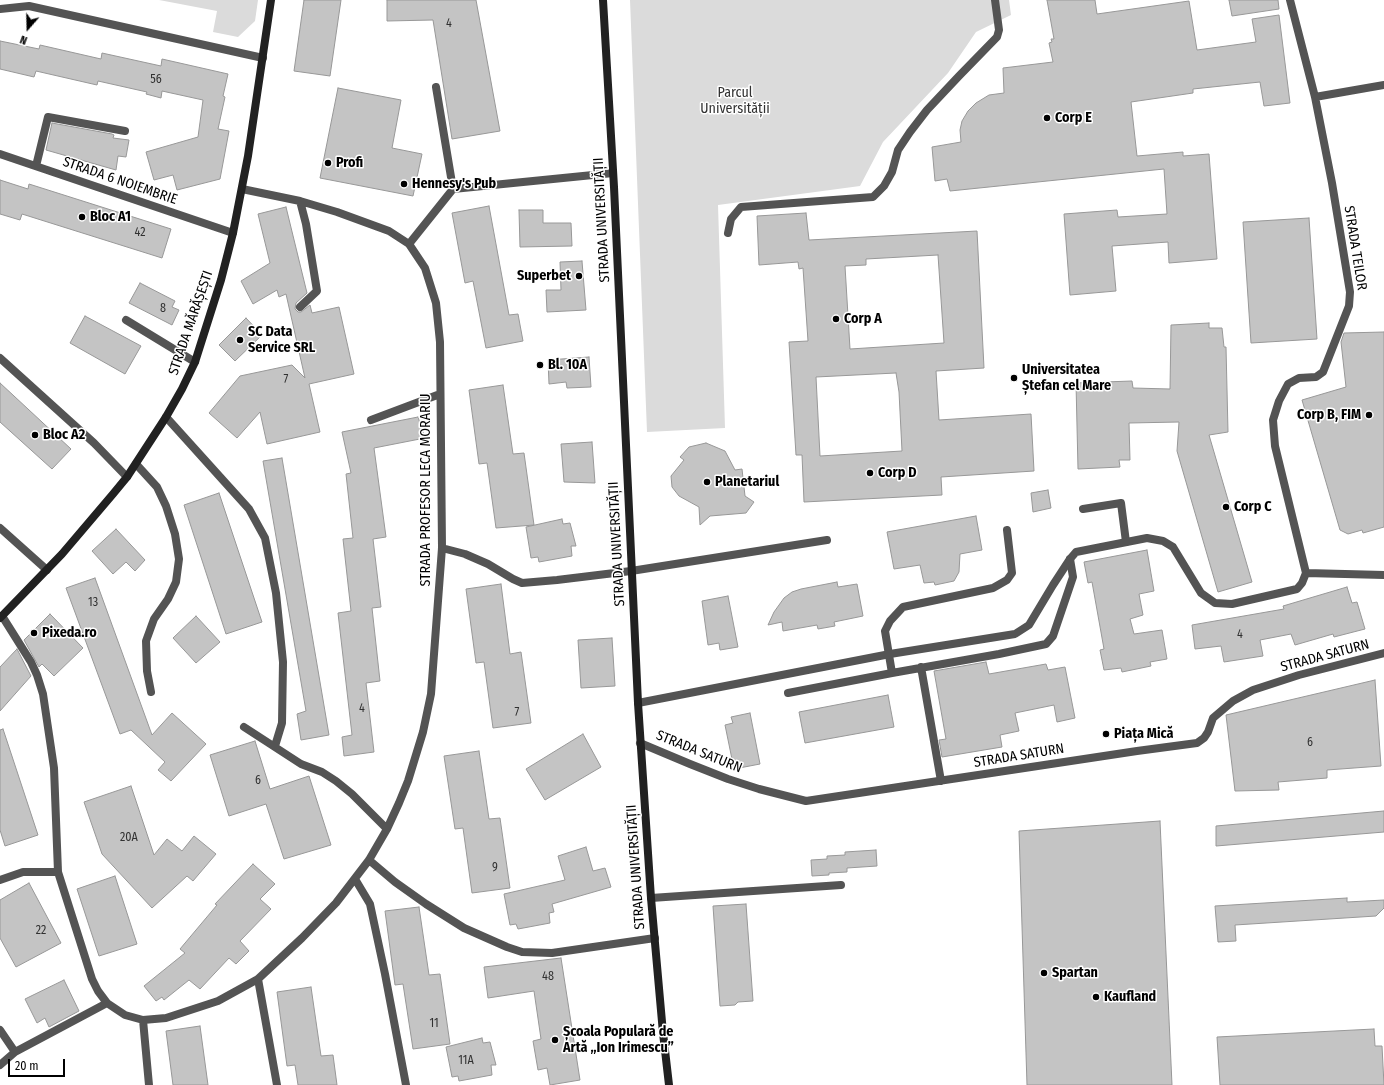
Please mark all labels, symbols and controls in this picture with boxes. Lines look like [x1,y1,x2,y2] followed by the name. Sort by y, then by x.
[8,8,48,48] north arrow
[446,17,452,31] house number: 4
[18,33,29,47] text: N
[150,73,162,87] house number: 56
[700,85,770,118] park label: Parcul Universității
[1055,110,1092,126] place label: Corp E
[1042,113,1052,123] marker: Corp E
[61,154,179,208] street label: STRADA 6 NOIEMBRIE
[336,155,363,171] place label: Profi
[590,157,614,283] street label: STRADA UNIVERSITĂȚII
[323,158,333,168] marker: Profi
[412,176,496,192] place label: Hennesy's Pub
[399,179,409,189] marker: Hennesy's Pub
[1340,204,1370,292] street label: STRADA TEILOR
[90,209,131,225] place label: Bloc A1
[77,212,87,222] marker: Bloc A1
[135,226,145,240] house number: 42
[517,268,571,284] place label: Superbet
[165,269,217,377] street label: STRADA MĂRĂȘEȘTI
[574,271,584,281] marker: Superbet
[160,302,166,316] house number: 8
[844,311,882,327] place label: Corp A
[831,314,841,324] marker: Corp A
[248,324,315,356] place label: SC Data Service SRL
[235,335,245,345] marker: SC Data Service SRL
[548,357,587,373] place label: Bl. 10A
[535,360,545,370] marker: Bl. 10A
[1022,362,1111,394] place label: Universitatea Ștefan cel Mare
[284,373,288,387] house number: 7
[1009,373,1019,383] marker: Universitatea Ștefan cel Mare
[418,393,434,587] street label: STRADA PROFESOR LECA MORARIU
[1297,407,1361,423] place label: Corp B, FIM
[1364,410,1374,420] marker: Corp B, FIM
[43,427,85,443] place label: Bloc A2
[30,430,40,440] marker: Bloc A2
[878,465,916,481] place label: Corp D
[865,468,875,478] marker: Corp D
[715,474,779,490] place label: Planetariul
[702,477,712,487] marker: Planetariul
[605,481,629,607] street label: STRADA UNIVERSITĂȚII
[1234,499,1272,515] place label: Corp C
[1221,502,1231,512] marker: Corp C
[88,596,98,610] house number: 13
[42,625,97,641] place label: Pixeda.ro
[29,628,39,638] marker: Pixeda.ro
[1237,628,1243,642] house number: 4
[1279,636,1371,676] street label: STRADA SATURN
[359,702,365,716] house number: 4
[515,706,519,720] house number: 7
[1114,726,1173,742] place label: Piața Mică
[654,727,744,777] street label: STRADA SATURN
[1101,729,1111,739] marker: Piața Mică
[1307,736,1313,750] house number: 6
[973,741,1065,771] street label: STRADA SATURN
[255,774,261,788] house number: 6
[623,804,649,930] street label: STRADA UNIVERSITĂȚII
[120,831,138,845] house number: 20A
[492,861,498,875] house number: 9
[36,924,46,938] house number: 22
[1052,965,1098,981] place label: Spartan
[1039,968,1049,978] marker: Spartan
[542,970,554,984] house number: 48
[1104,989,1156,1005] place label: Kaufland
[1091,992,1101,1002] marker: Kaufland
[429,1017,439,1031] house number: 11
[563,1024,674,1056] place label: Școala Populară de Artă „Ion Irimescu”
[550,1035,560,1045] marker: Școala Populară de Artă „Ion Irimescu”
[10,1051,67,1077] scale bar
[458,1054,474,1068] house number: 11A
[15,1059,39,1073] text: 20 m

